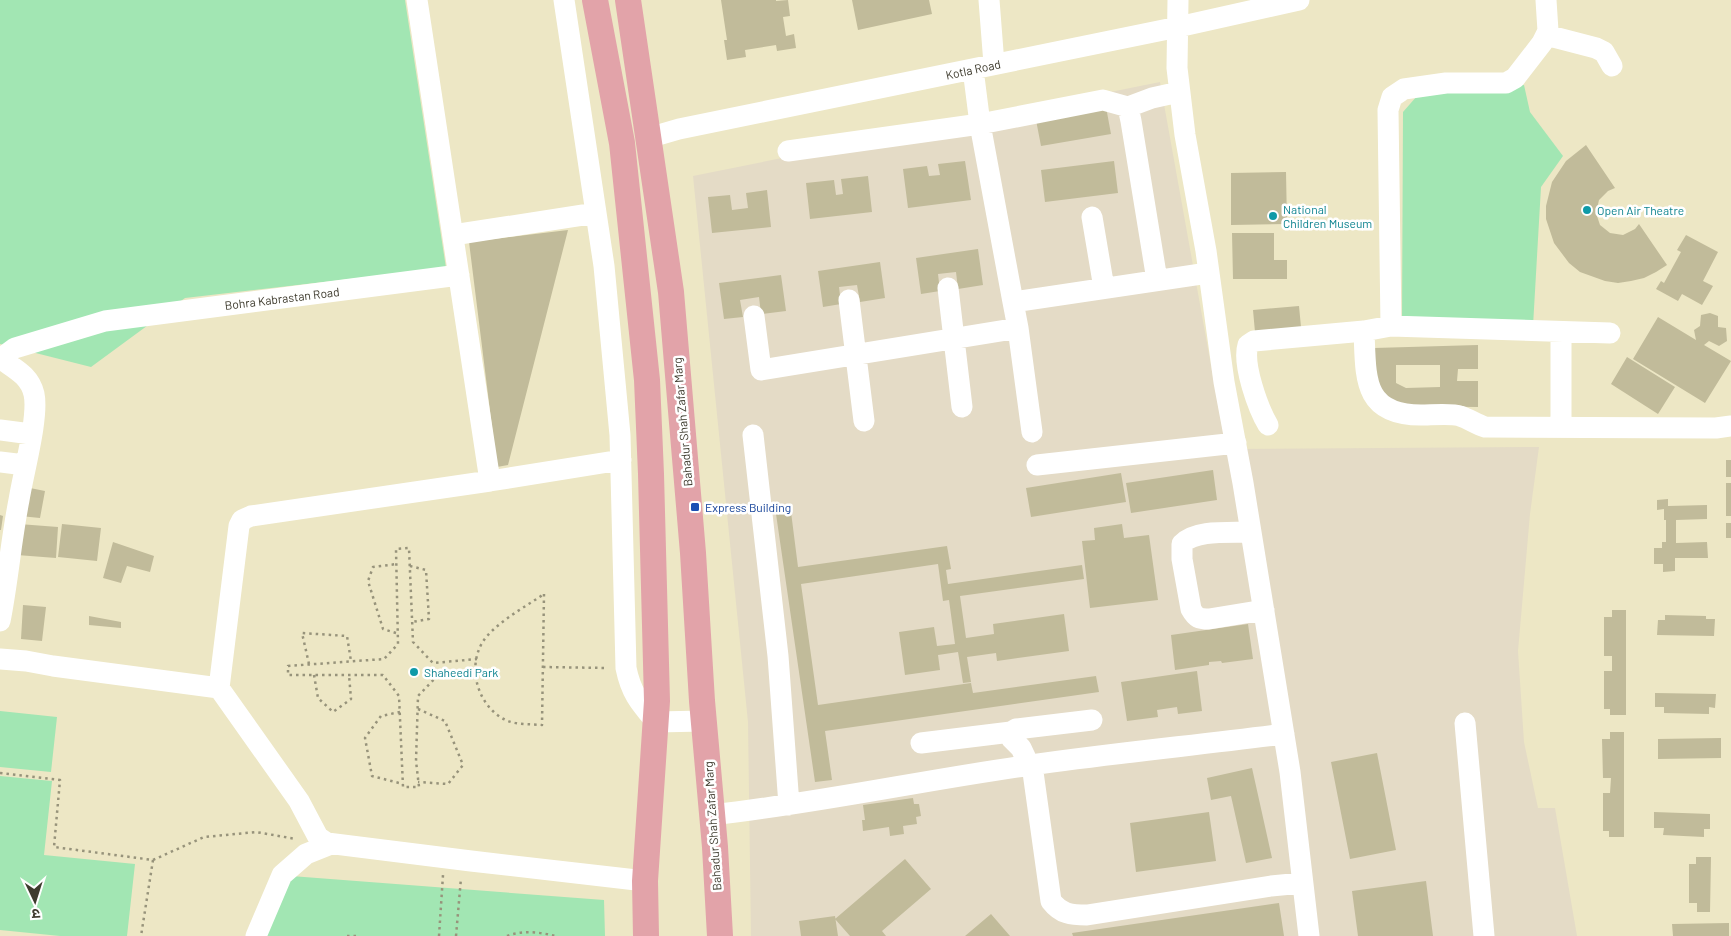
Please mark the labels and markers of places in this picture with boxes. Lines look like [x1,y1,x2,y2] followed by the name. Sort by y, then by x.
[1283,202,1372,230] place label: National Children Museum
[1597,203,1684,217] place label: Open Air Theatre
[1581,204,1593,216] marker: Open Air Theatre
[1267,210,1279,222] marker: National Children Museum
[705,500,791,514] place label: Express Building
[689,501,701,513] marker: Express Building
[424,665,498,679] place label: Shaheedi Park
[408,666,420,678] marker: Shaheedi Park

